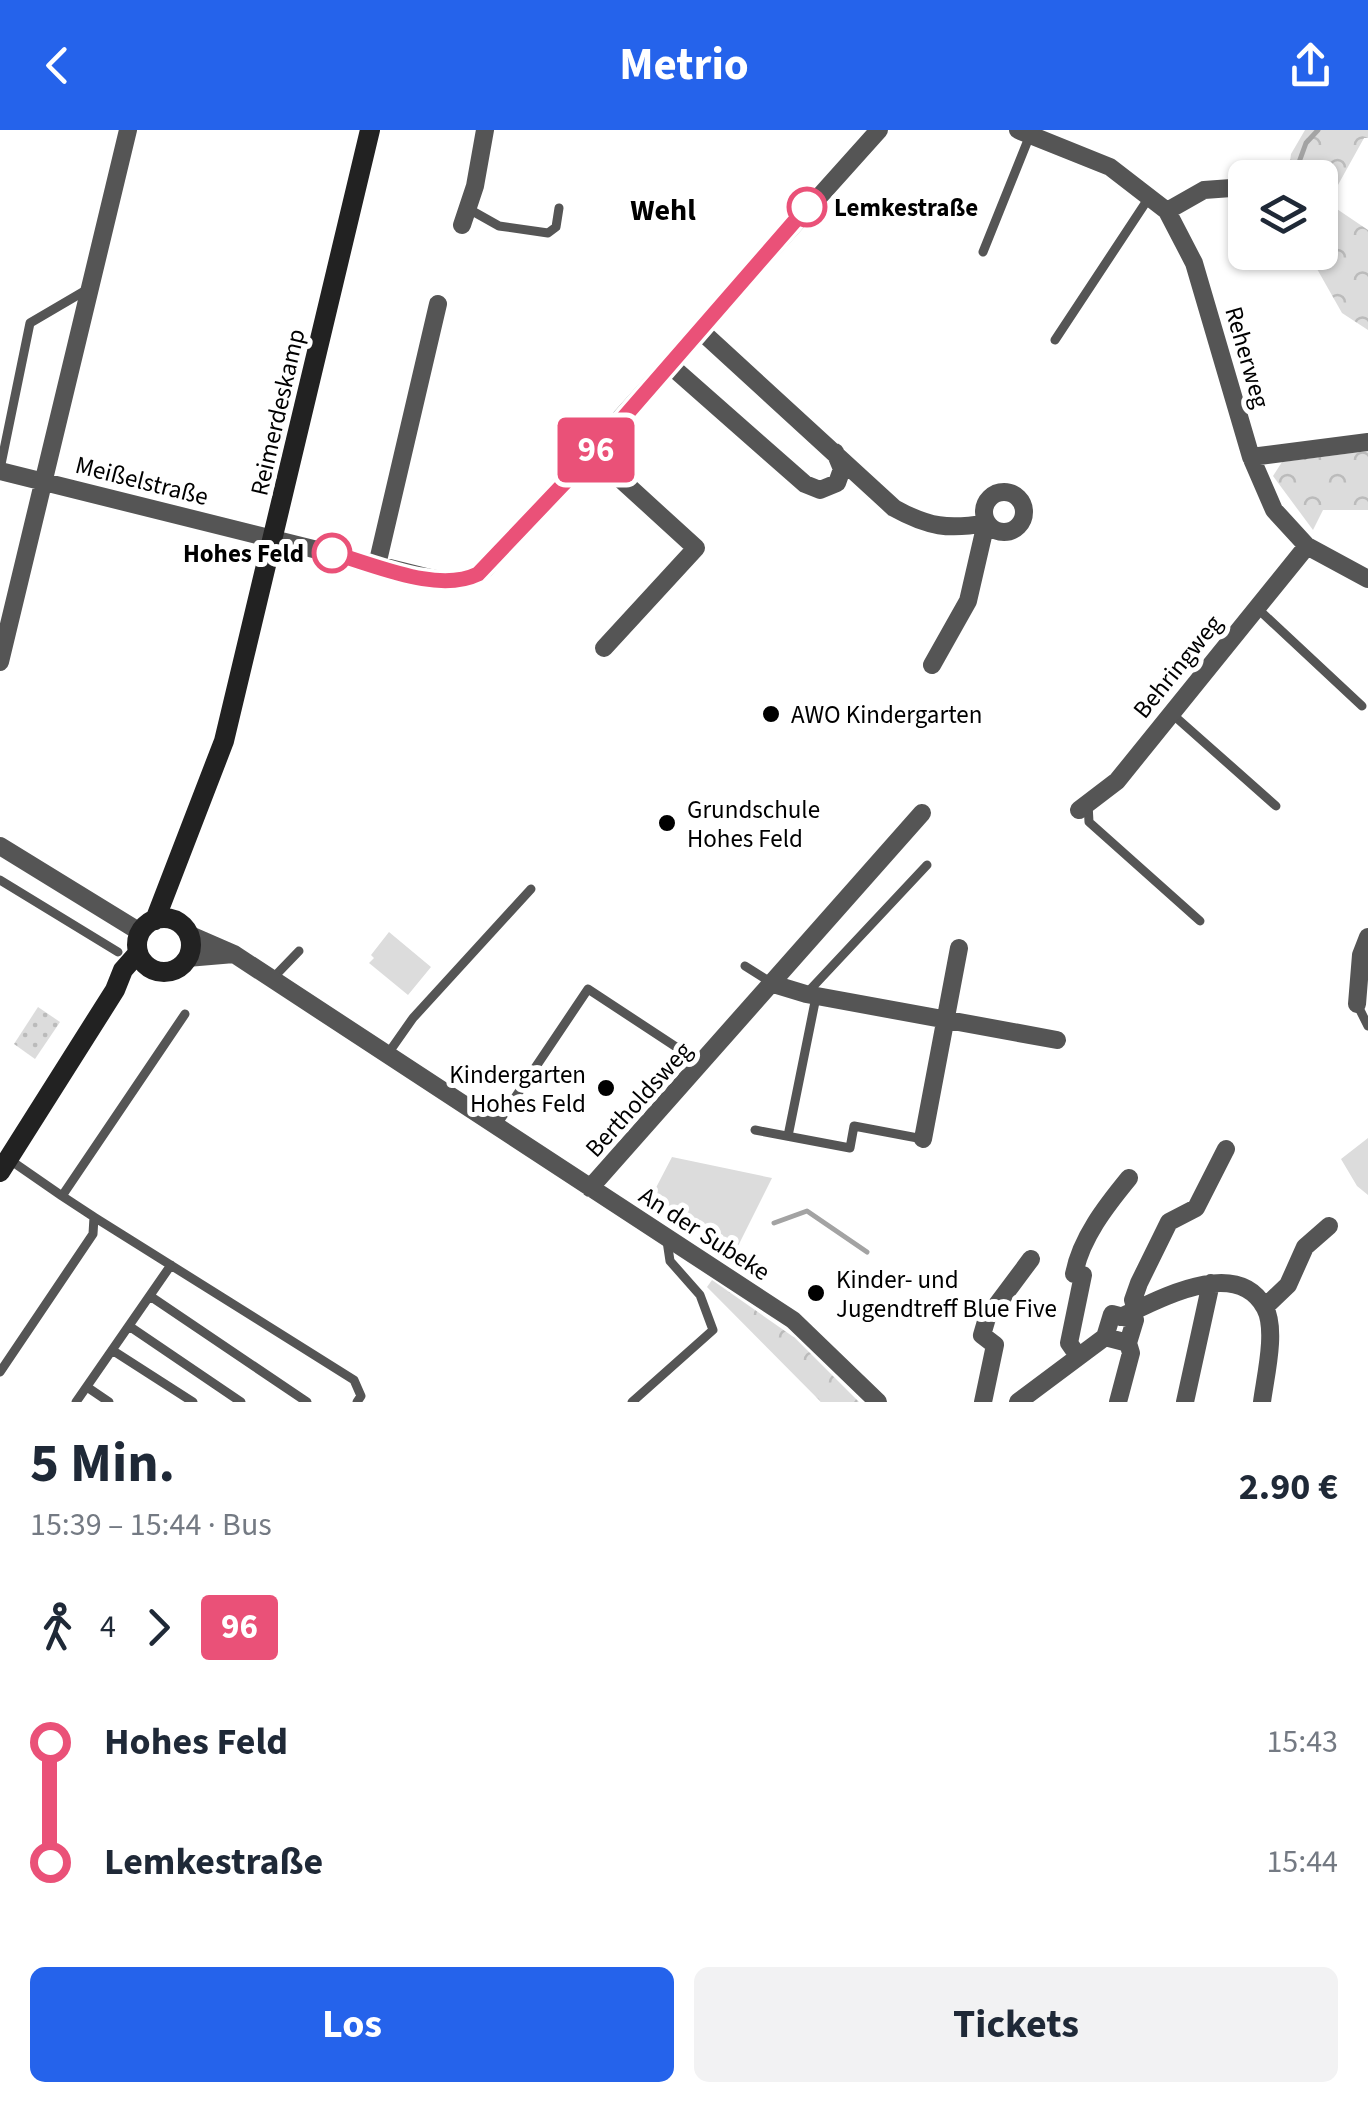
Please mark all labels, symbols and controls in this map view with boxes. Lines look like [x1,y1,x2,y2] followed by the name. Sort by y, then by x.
[619,33,749,97] text: Metrio
[30,38,85,93] icon: back
[1283,38,1338,93] icon: share
[1228,160,1338,270] map controls
[1228,160,1338,270] button: layers
[788,188,826,226] marker: Lemkestraße
[630,189,696,232] district label: Wehl
[834,190,978,226] place label: Lemkestraße
[1215,302,1279,413] street label: Reherweg
[241,325,315,499] street label: Reimerdeskamp
[551,418,641,482] line badge: 96
[578,425,614,475] text: 96
[72,447,212,515] street label: Meißelstraße
[313,534,351,572] marker: Hohes Feld
[183,536,304,572] place label: Hohes Feld
[1125,607,1231,726] street label: Behringweg
[791,697,982,733] place label: AWO Kindergarten
[760,703,782,725] marker: AWO Kindergarten
[687,792,820,857] place label: Grundschule Hohes Feld
[656,812,678,834] marker: Grundschule Hohes Feld
[577,1034,701,1165] street label: Bertholdsweg
[449,1057,586,1122] place label: Kindergarten Hohes Feld
[595,1077,617,1099] marker: Kindergarten Hohes Feld
[632,1178,777,1290] street label: An der Subeke
[836,1262,1057,1327] place label: Kinder- und Jugendtreff Blue Five
[805,1282,827,1304] marker: Kinder- und Jugendtreff Blue Five
[30,1425,175,1503] text: 5 Min.
[1239,1460,1338,1514] text: 2.90 €
[30,1502,272,1548] text: 15:39 – 15:44 · Bus
[30,1600,85,1655] icon: walk
[131,1600,186,1655] icon: forward
[221,1602,258,1652] text: 96
[100,1604,116,1650] text: 4
[104,1715,288,1769] text: Hohes Feld
[1266,1719,1338,1765] text: 15:43
[104,1835,323,1889] text: Lemkestraße
[1266,1839,1338,1885] text: 15:44
[30,1967,674,2082] button: Los
[694,1967,1338,2082] button: Tickets

